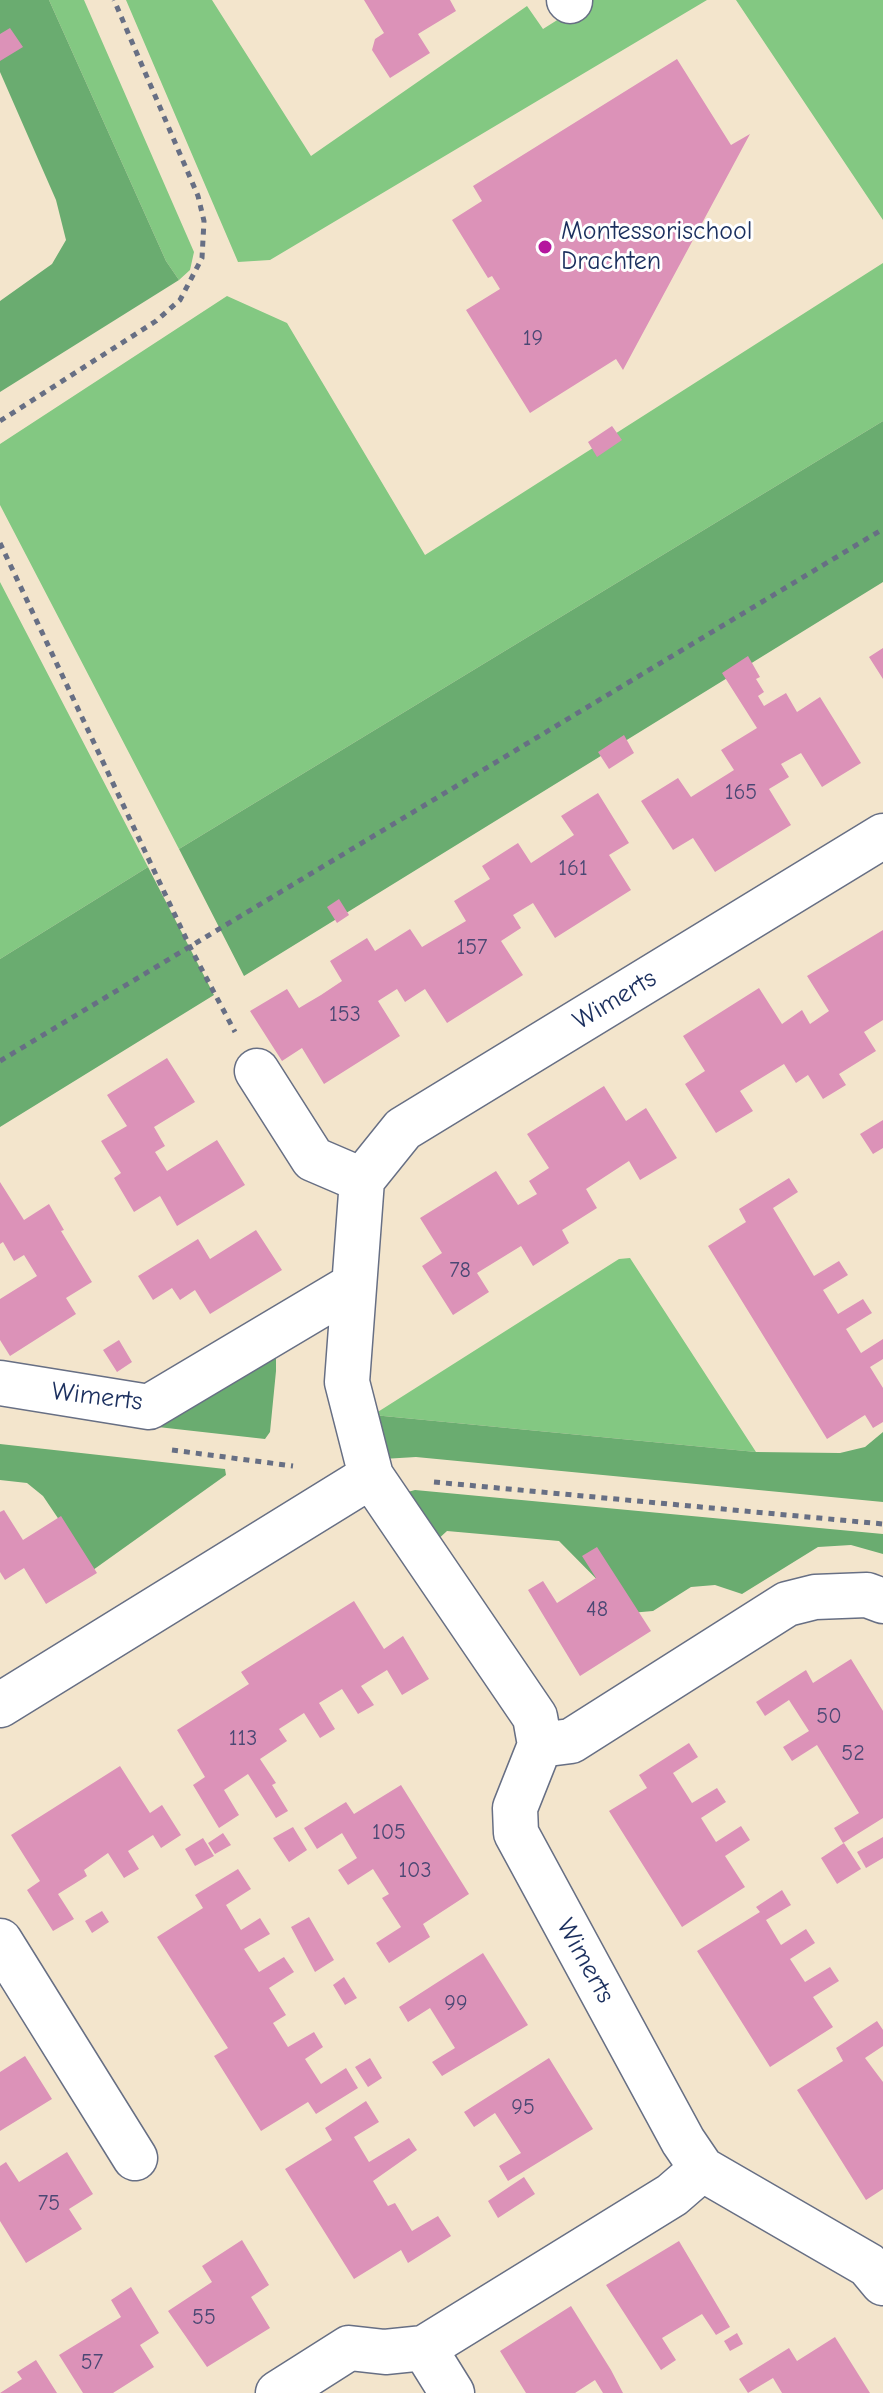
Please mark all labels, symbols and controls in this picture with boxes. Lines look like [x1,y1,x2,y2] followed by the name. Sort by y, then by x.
[561,216,753,278] place label: Montessorischool Drachten
[536,238,554,256] marker: Montessorischool Drachten
[523,326,543,352] house number: 19
[725,780,757,806] house number: 165
[558,856,588,882] house number: 161
[456,935,488,961] house number: 157
[568,963,662,1037] street label: Wimerts
[329,1002,361,1028] house number: 153
[449,1258,471,1284] house number: 78
[50,1376,144,1418] street label: Wimerts
[586,1597,608,1623] house number: 48
[816,1704,842,1730] house number: 50
[229,1726,257,1752] house number: 113
[841,1741,865,1767] house number: 52
[372,1820,406,1846] house number: 105
[398,1858,432,1884] house number: 103
[549,1913,621,2009] street label: Wimerts
[444,1991,468,2017] house number: 99
[511,2095,535,2121] house number: 95
[38,2191,60,2217] house number: 75
[192,2305,216,2331] house number: 55
[81,2350,103,2376] house number: 57

